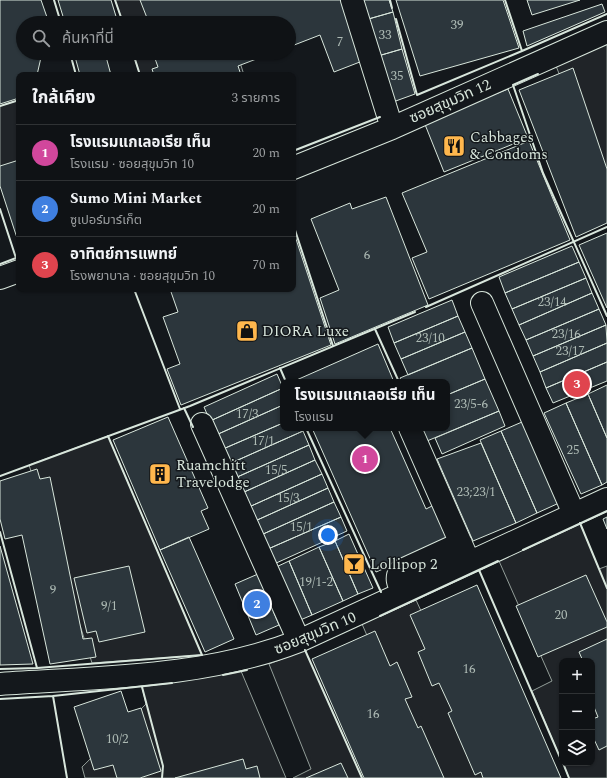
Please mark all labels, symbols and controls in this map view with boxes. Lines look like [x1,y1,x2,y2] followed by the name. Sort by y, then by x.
[451,15,464,35] house number: 39
[16,16,296,60] search box
[379,25,392,45] house number: 33
[30,27,52,49] icon: search
[62,27,114,50] text: ค้นหาที่นี่
[337,32,343,52] house number: 7
[391,66,404,86] house number: 35
[406,73,495,130] street label: ซอยสุขุมวิท 12
[32,85,95,111] text: ใกล้เคียง
[231,88,280,108] text: 3 รายการ
[470,126,548,166] place label: Cabbages & Condoms
[70,131,211,154] text: โรงแรมแกเลอเรีย เท็น
[441,133,467,159] restaurant icon: Cabbages & Condoms
[41,143,49,163] text: 1
[253,143,280,163] text: 20 m
[70,154,194,174] text: โรงแรม · ซอยสุขุมวิท 10
[70,187,202,210] text: Sumo Mini Market
[41,199,49,219] text: 2
[253,199,280,219] text: 20 m
[70,210,142,230] text: ซูเปอร์มาร์เก็ต
[70,243,177,266] text: อาทิตย์การแพทย์
[364,245,371,265] house number: 6
[41,255,49,275] text: 3
[253,255,280,275] text: 70 m
[70,266,215,286] text: โรงพยาบาล · ซอยสุขุมวิท 10
[537,292,567,312] house number: 23/14
[234,318,260,344] shop icon: DIORA Luxe
[262,320,349,343] place label: DIORA Luxe
[551,324,581,344] house number: 23/16
[415,328,445,348] house number: 23/10
[555,341,585,361] house number: 23/17
[564,369,590,399] pin: 3
[280,379,450,431] popup
[295,384,435,407] text: โรงแรมแกเลอเรีย เท็น
[454,394,489,414] house number: 23/5-6
[236,404,259,424] house number: 17/3
[295,407,333,427] text: โรงแรม
[252,431,274,451] house number: 17/1
[567,440,580,460] house number: 25
[352,444,378,474] pin: 1
[176,454,250,494] place label: Ruamchitt Travelodge
[265,460,287,480] house number: 15/5
[147,461,173,487] building icon: Ruamchitt Travelodge
[457,482,496,502] house number: 23;23/1
[277,488,300,508] house number: 15/3
[290,517,312,537] house number: 15/1
[318,525,338,545] your location
[341,551,367,577] bar icon: Lollipop 2
[370,553,438,576] place label: Lollipop 2
[299,572,333,592] house number: 19/1-2
[50,580,57,600] house number: 9
[244,589,270,619] pin: 2
[101,596,117,616] house number: 9/1
[555,605,568,625] house number: 20
[271,606,360,661] street label: ซอยสุขุมวิท 10
[559,658,595,766] map controls
[559,658,595,694] button: +
[463,659,476,679] house number: 16
[559,694,595,730] button: −
[367,704,380,724] house number: 16
[106,729,128,749] house number: 10/2
[559,730,595,766] button: layers

